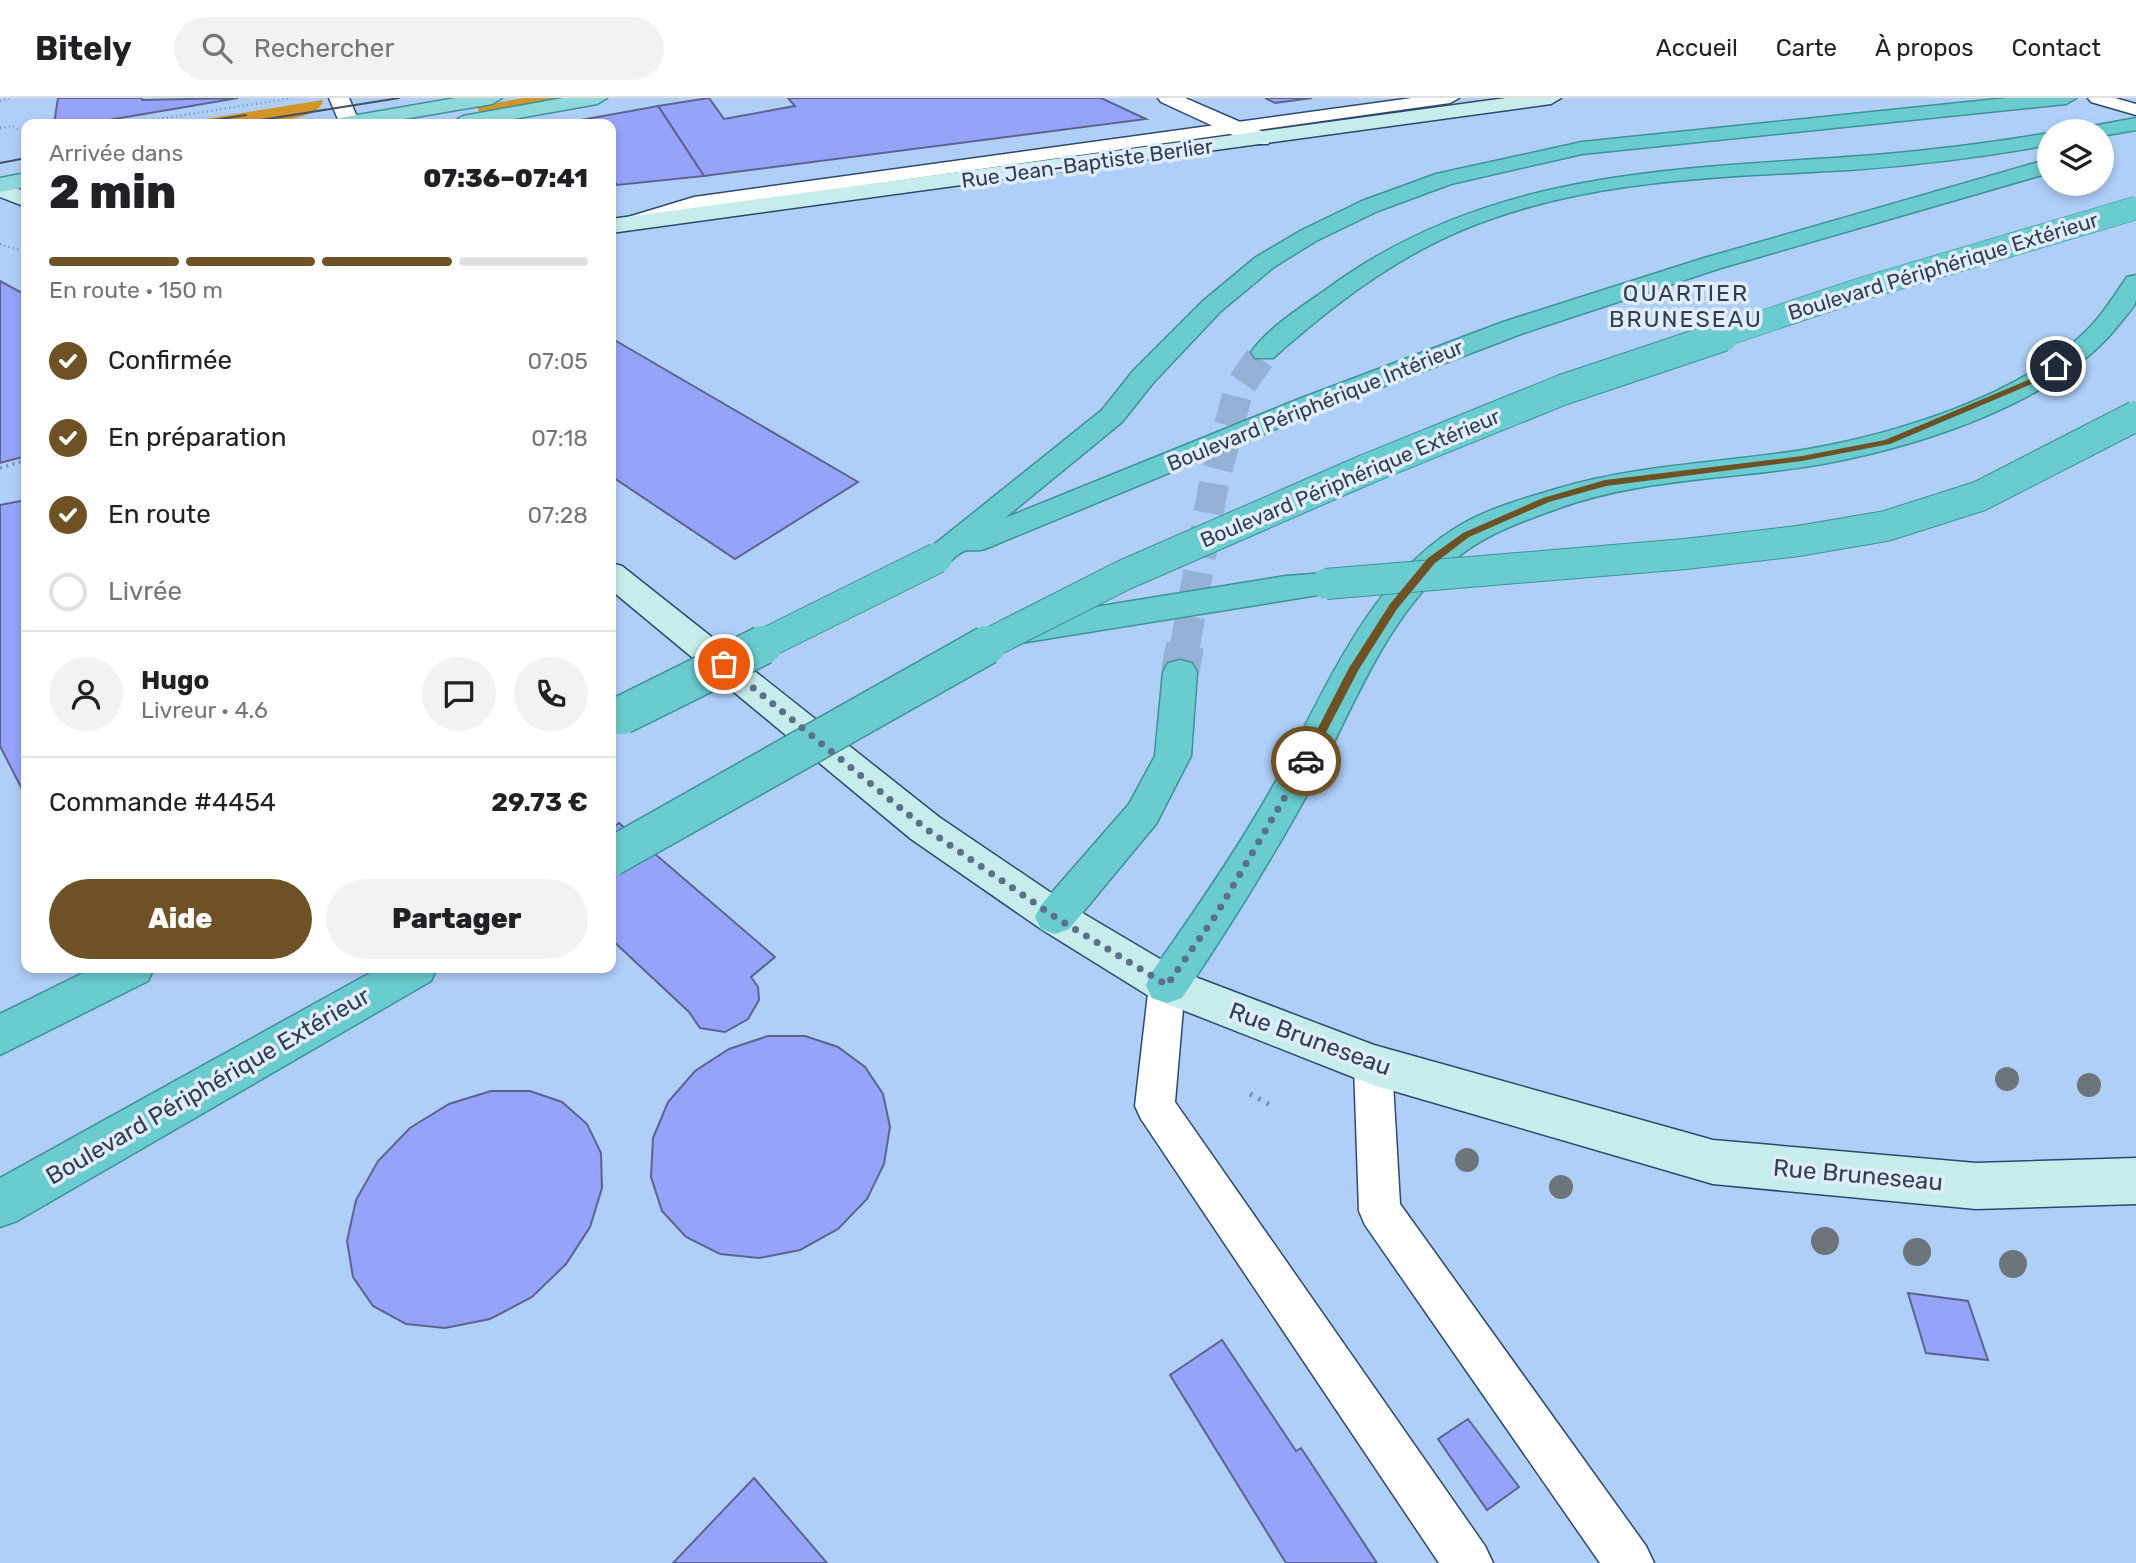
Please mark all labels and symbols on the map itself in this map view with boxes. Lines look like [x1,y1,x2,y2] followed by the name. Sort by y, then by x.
[960,133,1214,193] street label: Rue Jean-Baptiste Berlier
[1785,207,2101,325] street label: Boulevard Périphérique Extérieur
[1609,279,1763,333] district label: QUARTIER BRUNESEAU
[1163,334,1467,476] street label: Boulevard Périphérique Intérieur
[2026,336,2086,396] pin
[1196,403,1504,553] street label: Boulevard Périphérique Extérieur
[694,634,754,694] pin
[1271,726,1341,796] courier
[41,982,375,1190] street label: Boulevard Périphérique Extérieur
[1225,997,1395,1081] street label: Rue Bruneseau
[1772,1154,1944,1196] street label: Rue Bruneseau

